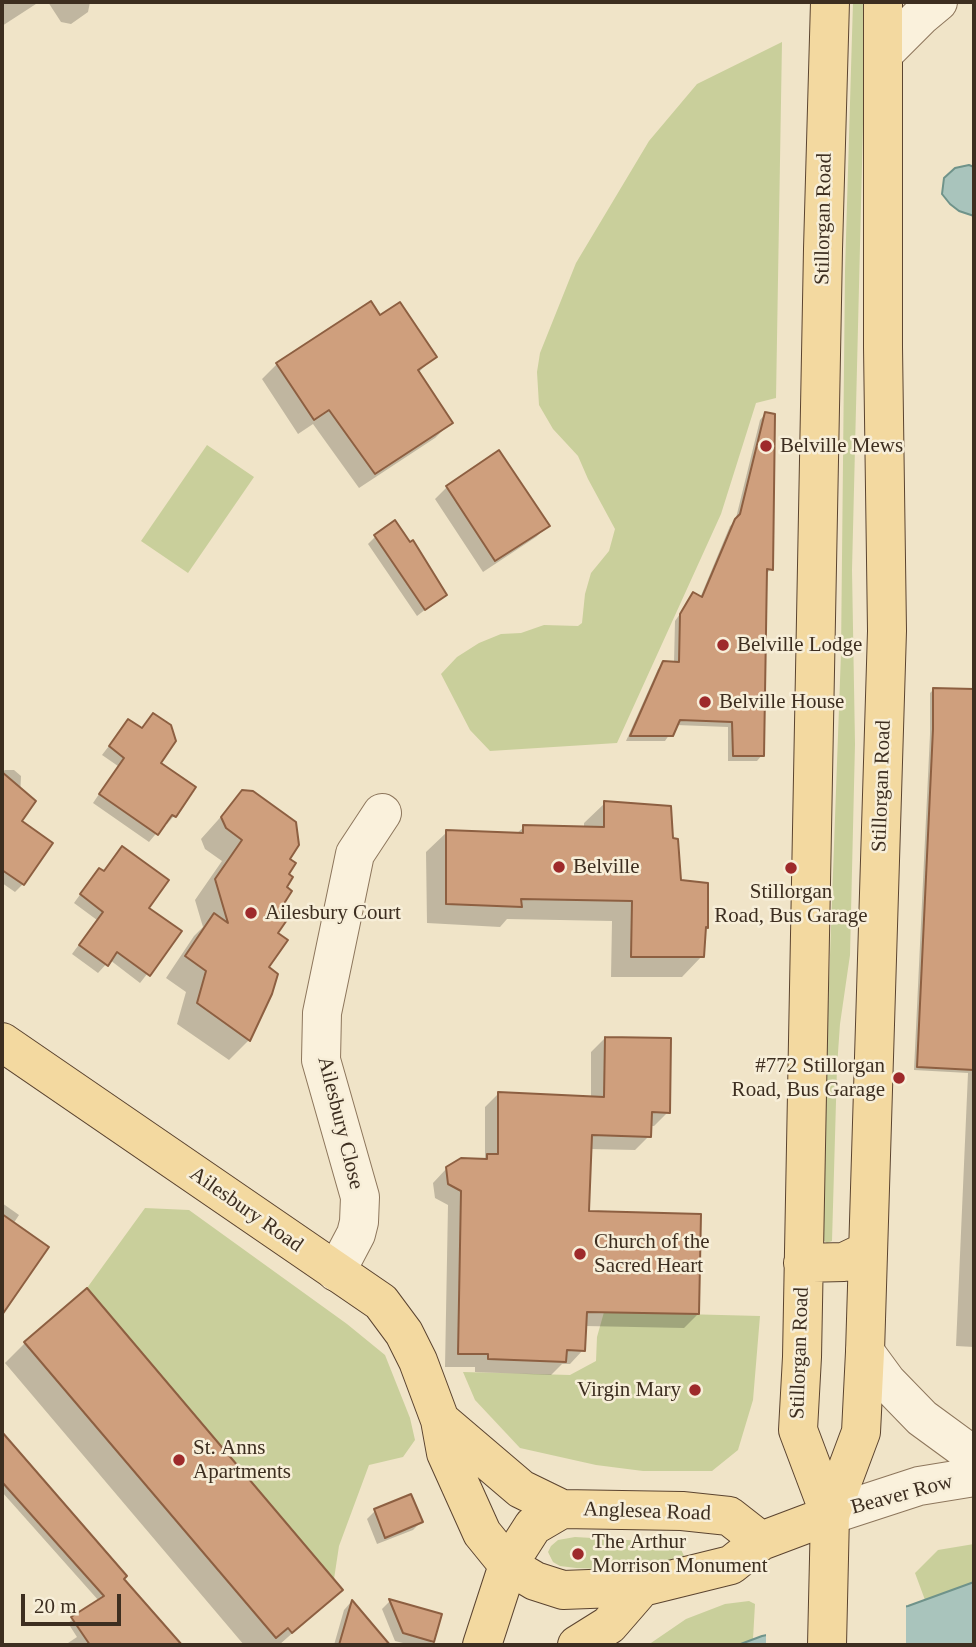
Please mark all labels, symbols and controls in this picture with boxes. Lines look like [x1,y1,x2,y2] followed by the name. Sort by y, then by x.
[810,153,838,285] street label: Stillorgan Road
[780,433,903,459] place label: Belville Mews
[758,438,774,454] marker: Belville Mews
[737,632,862,658] place label: Belville Lodge
[715,637,731,653] marker: Belville Lodge
[719,689,844,715] place label: Belville House
[697,694,713,710] marker: Belville House
[867,720,897,852] street label: Stillorgan Road
[573,854,639,880] place label: Belville
[551,859,567,875] marker: Belville
[783,860,799,876] marker: Stillorgan Road, Bus Garage
[714,879,868,929] place label: Stillorgan Road, Bus Garage
[265,900,401,926] place label: Ailesbury Court
[243,905,259,921] marker: Ailesbury Court
[732,1053,885,1103] place label: #772 Stillorgan Road, Bus Garage
[311,1054,369,1192] street label: Ailesbury Close
[891,1070,907,1086] marker: #772 Stillorgan Road, Bus Garage
[185,1162,307,1258] street label: Ailesbury Road
[594,1229,709,1279] place label: Church of the Sacred Heart
[572,1246,588,1262] marker: Church of the Sacred Heart
[785,1287,815,1419] street label: Stillorgan Road
[577,1377,681,1403] place label: Virgin Mary
[687,1382,703,1398] marker: Virgin Mary
[193,1435,291,1485] place label: St. Anns Apartments
[171,1452,187,1468] marker: St. Anns Apartments
[848,1469,956,1521] street label: Beaver Row
[583,1497,711,1527] street label: Anglesea Road
[592,1529,768,1579] place label: The Arthur Morrison Monument
[570,1546,586,1562] marker: The Arthur Morrison Monument
[24,1580,124,1624] scale bar
[34,1594,77,1618] text: 20 m

